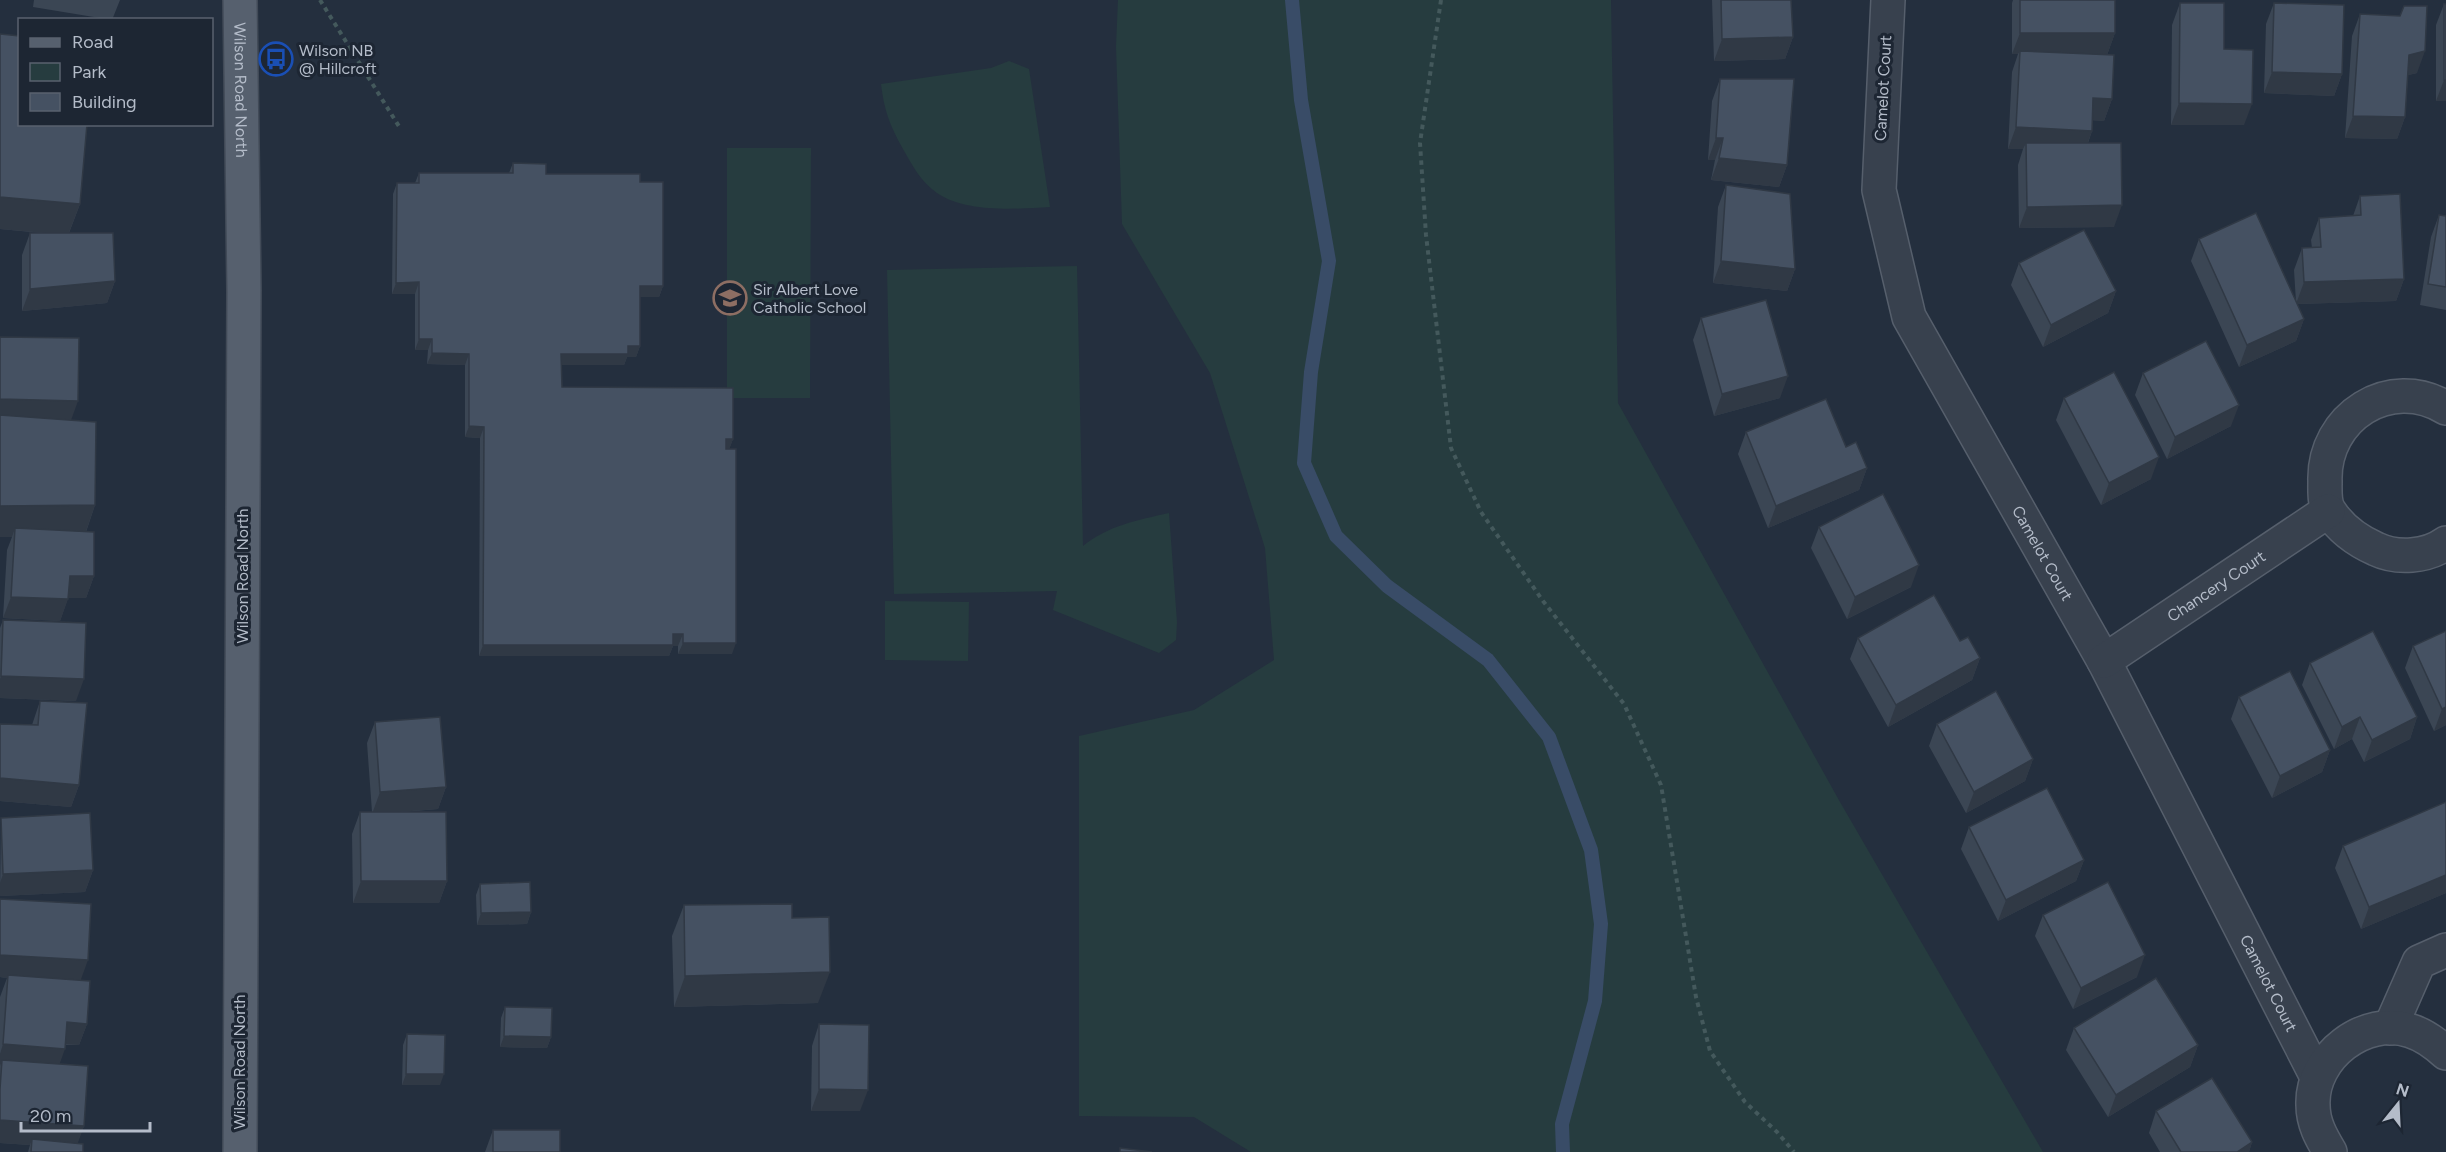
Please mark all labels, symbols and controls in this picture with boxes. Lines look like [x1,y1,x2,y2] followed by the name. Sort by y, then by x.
[18,18,213,126] legend
[231,22,252,158] street label: Wilson Road North
[72,31,113,53] text: Road
[1871,35,1895,141] street label: Camelot Court
[258,41,294,77] bus stop icon: Wilson NB @ Hillcroft
[299,41,377,78] place label: Wilson NB @ Hillcroft
[72,61,107,83] text: Park
[72,91,137,113] text: Building
[712,280,748,316] school or university icon: Sir Albert Love Catholic School
[753,280,866,317] place label: Sir Albert Love Catholic School
[2008,502,2077,604] street label: Camelot Court
[233,508,252,644] street label: Wilson Road North
[2164,546,2269,626] street label: Chancery Court
[2236,932,2302,1035] street label: Camelot Court
[230,994,249,1130] street label: Wilson Road North
[2368,1074,2428,1134] north arrow
[2394,1079,2411,1101] text: N
[21,1095,150,1133] scale bar
[30,1105,71,1127] text: 20 m

